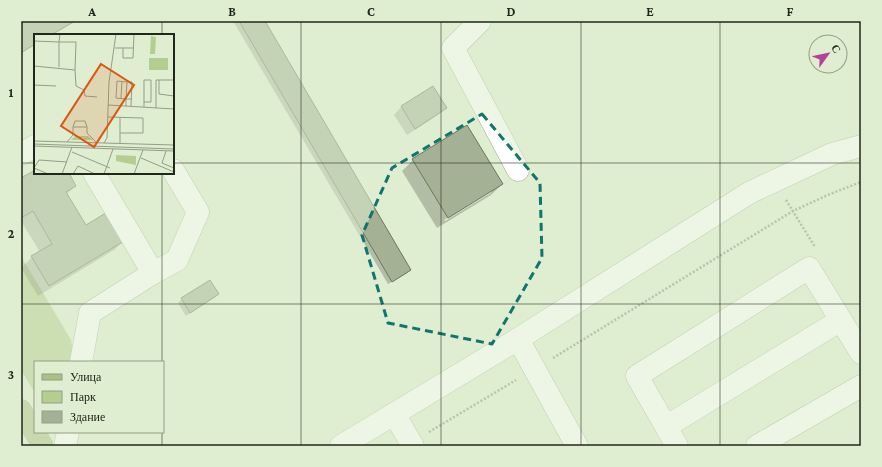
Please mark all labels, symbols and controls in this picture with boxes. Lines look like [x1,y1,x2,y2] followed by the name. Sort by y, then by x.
[87,4,96,19] text: A
[228,4,236,19] text: B
[367,4,375,19] text: C
[507,4,516,19] text: D
[646,4,654,19] text: E
[787,4,794,19] text: F
[34,34,174,174] inset map
[808,34,848,74] north arrow
[829,42,844,55] text: С
[9,85,14,100] text: 1
[8,226,15,241] text: 2
[34,361,164,433] legend
[8,367,14,382] text: 3
[70,370,102,384] text: Улица
[70,390,96,404] text: Парк
[70,410,105,424] text: Здание

